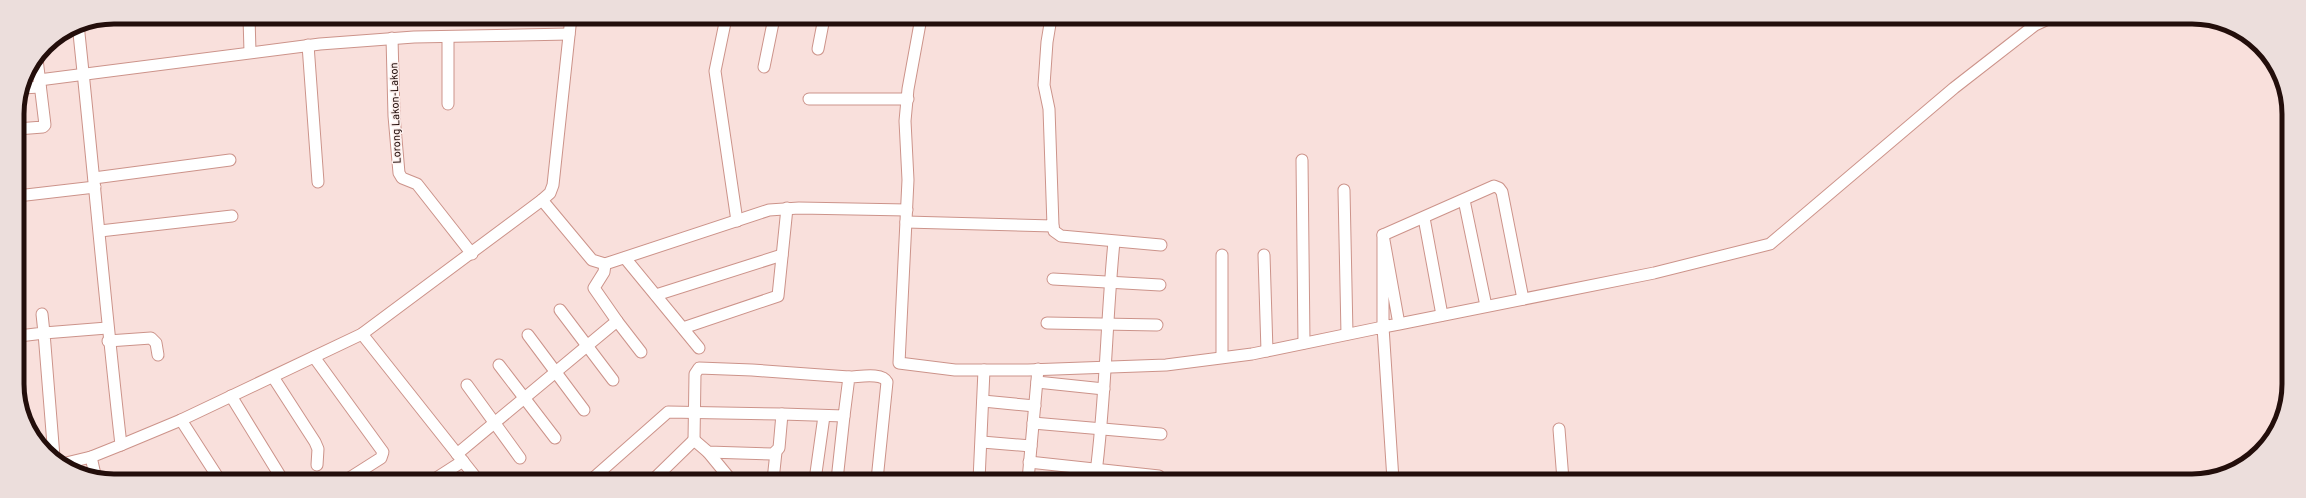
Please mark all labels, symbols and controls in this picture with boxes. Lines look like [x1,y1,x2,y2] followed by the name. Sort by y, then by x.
[387,62,405,164] street label: Lorong Lakon-Lakon

